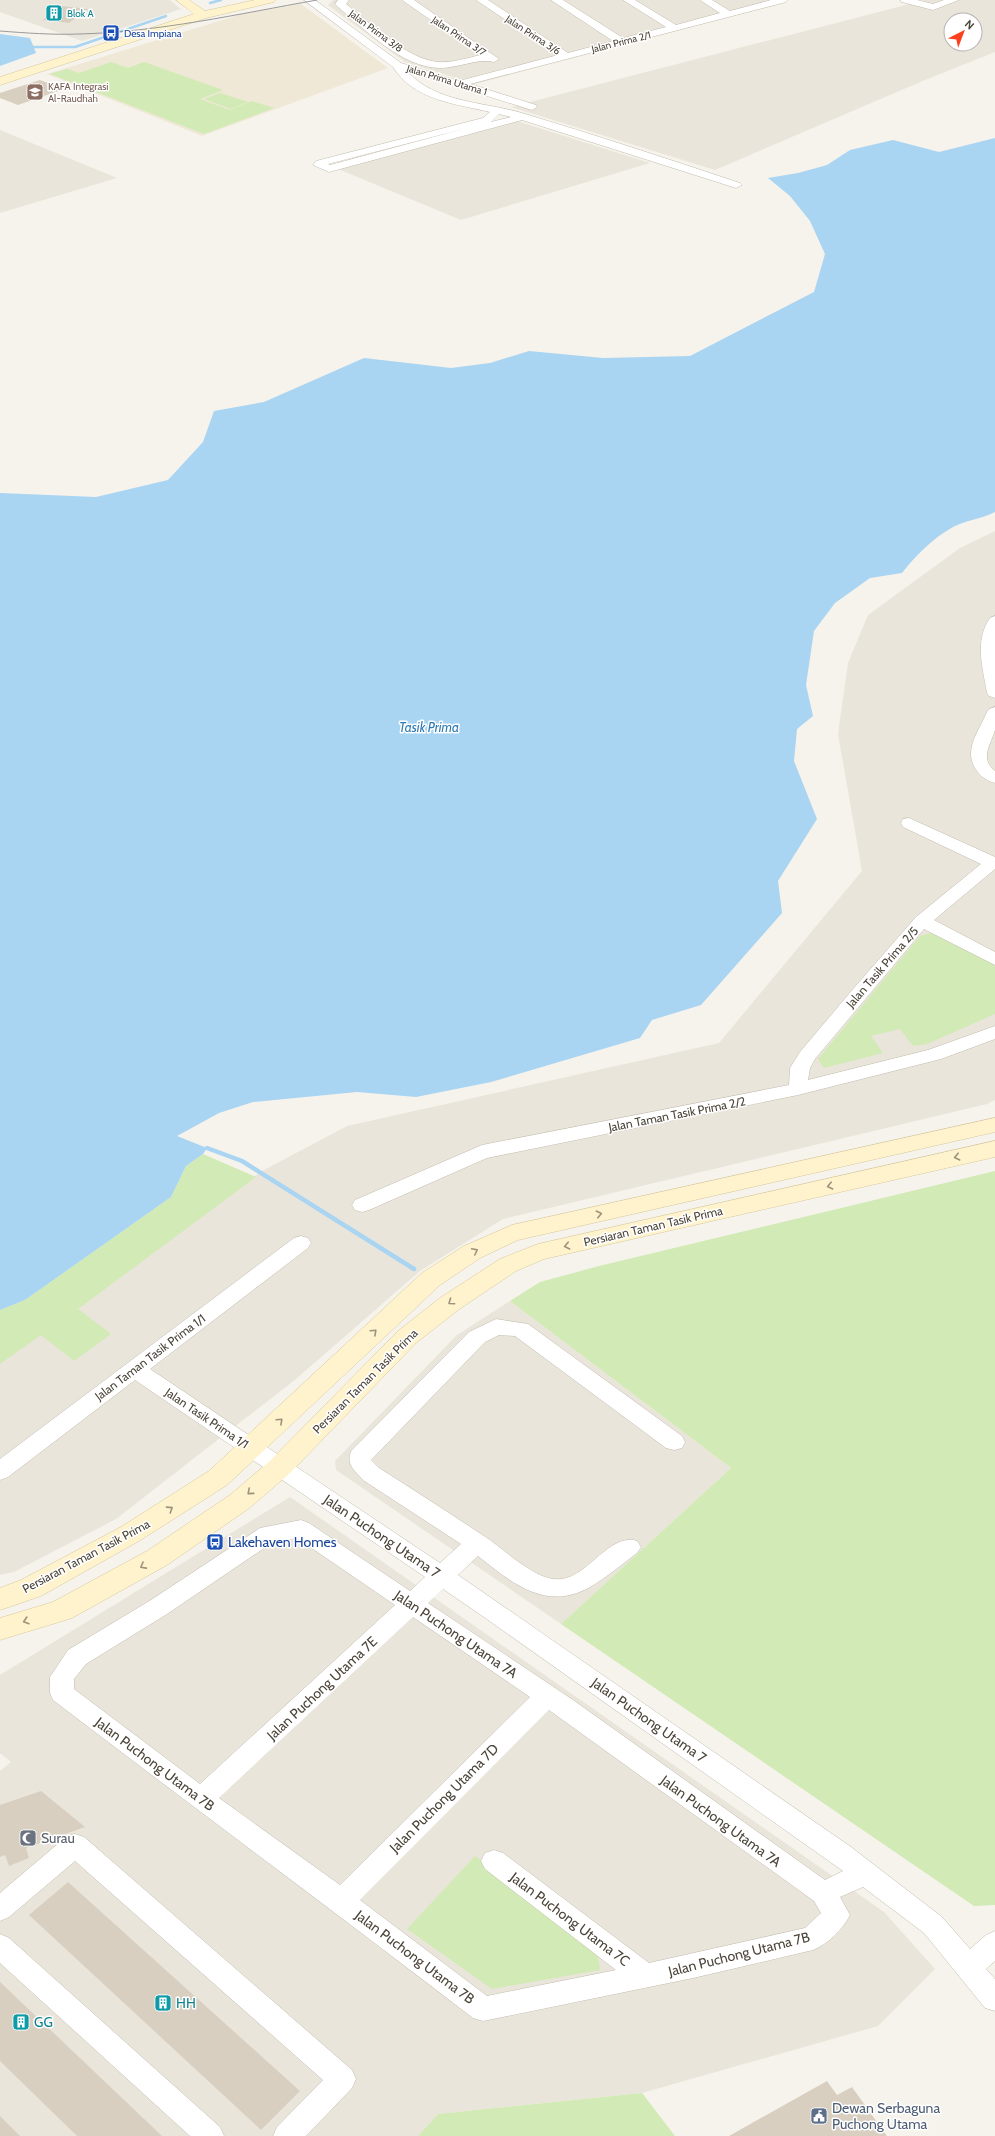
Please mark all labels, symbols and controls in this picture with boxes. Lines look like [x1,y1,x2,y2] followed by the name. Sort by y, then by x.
[44,3,64,23] building icon: Blok A
[346,6,406,55] street label: Jalan Prima 3/8
[67,7,94,20] place label: Blok A
[502,12,563,58] street label: Jalan Prima 3/6
[943,12,983,52] north arrow
[429,13,489,59] street label: Jalan Prima 3/7
[962,17,977,32] text: N
[101,23,121,43] bus stop icon: Desa Impiana
[124,27,182,40] place label: Desa Impiana
[589,28,652,56] street label: Jalan Prima 2/1
[404,61,489,98] street label: Jalan Prima Utama 1
[48,80,108,105] place label: KAFA Integrasi Al-Raudhah
[25,82,45,102] school or university icon: KAFA Integrasi Al-Raudhah
[399,719,459,735] water label: Tasik Prima
[842,923,921,1011] street label: Jalan Tasik Prima 2/5
[606,1093,747,1135] street label: Jalan Taman Tasik Prima 2/2
[954,1153,960,1161] one-way arrow
[827,1181,833,1189] one-way arrow
[582,1203,724,1249] street label: Persiaran Taman Tasik Prima
[596,1211,602,1219] one-way arrow
[564,1241,570,1249] one-way arrow
[471,1248,478,1256] one-way arrow
[449,1297,456,1304] one-way arrow
[91,1311,208,1404] street label: Jalan Taman Tasik Prima 1/1
[309,1325,421,1437] street label: Persiaran Taman Tasik Prima
[370,1330,377,1337] one-way arrow
[162,1384,252,1451] street label: Jalan Tasik Prima 1/1
[275,1418,283,1426] one-way arrow
[248,1488,255,1495] one-way arrow
[319,1490,444,1582] street label: Jalan Puchong Utama 7
[166,1506,173,1514] one-way arrow
[20,1516,153,1596] street label: Persiaran Taman Tasik Prima
[205,1532,225,1552] bus stop icon: Lakehaven Homes
[228,1533,337,1551] place label: Lakehaven Homes
[140,1561,147,1568] one-way arrow
[390,1586,521,1682] street label: Jalan Puchong Utama 7A
[23,1616,30,1625] one-way arrow
[262,1632,381,1745] street label: Jalan Puchong Utama 7E
[587,1673,710,1767] street label: Jalan Puchong Utama 7
[91,1713,218,1815] street label: Jalan Puchong Utama 7B
[385,1740,502,1857] street label: Jalan Puchong Utama 7D
[656,1771,785,1871] street label: Jalan Puchong Utama 7A
[18,1828,38,1848] mosque icon: Surau
[41,1829,75,1847] place label: Surau
[506,1868,634,1970] street label: Jalan Puchong Utama 7C
[351,1906,478,2008] street label: Jalan Puchong Utama 7B
[665,1928,812,1981] street label: Jalan Puchong Utama 7B
[153,1993,173,2013] building icon: HH
[176,1994,196,2012] place label: HH
[11,2012,31,2032] building icon: GG
[34,2013,53,2031] place label: GG
[832,2099,940,2133] place label: Dewan Serbaguna Puchong Utama
[809,2106,829,2126] public building icon: Dewan Serbaguna Puchong Utama

